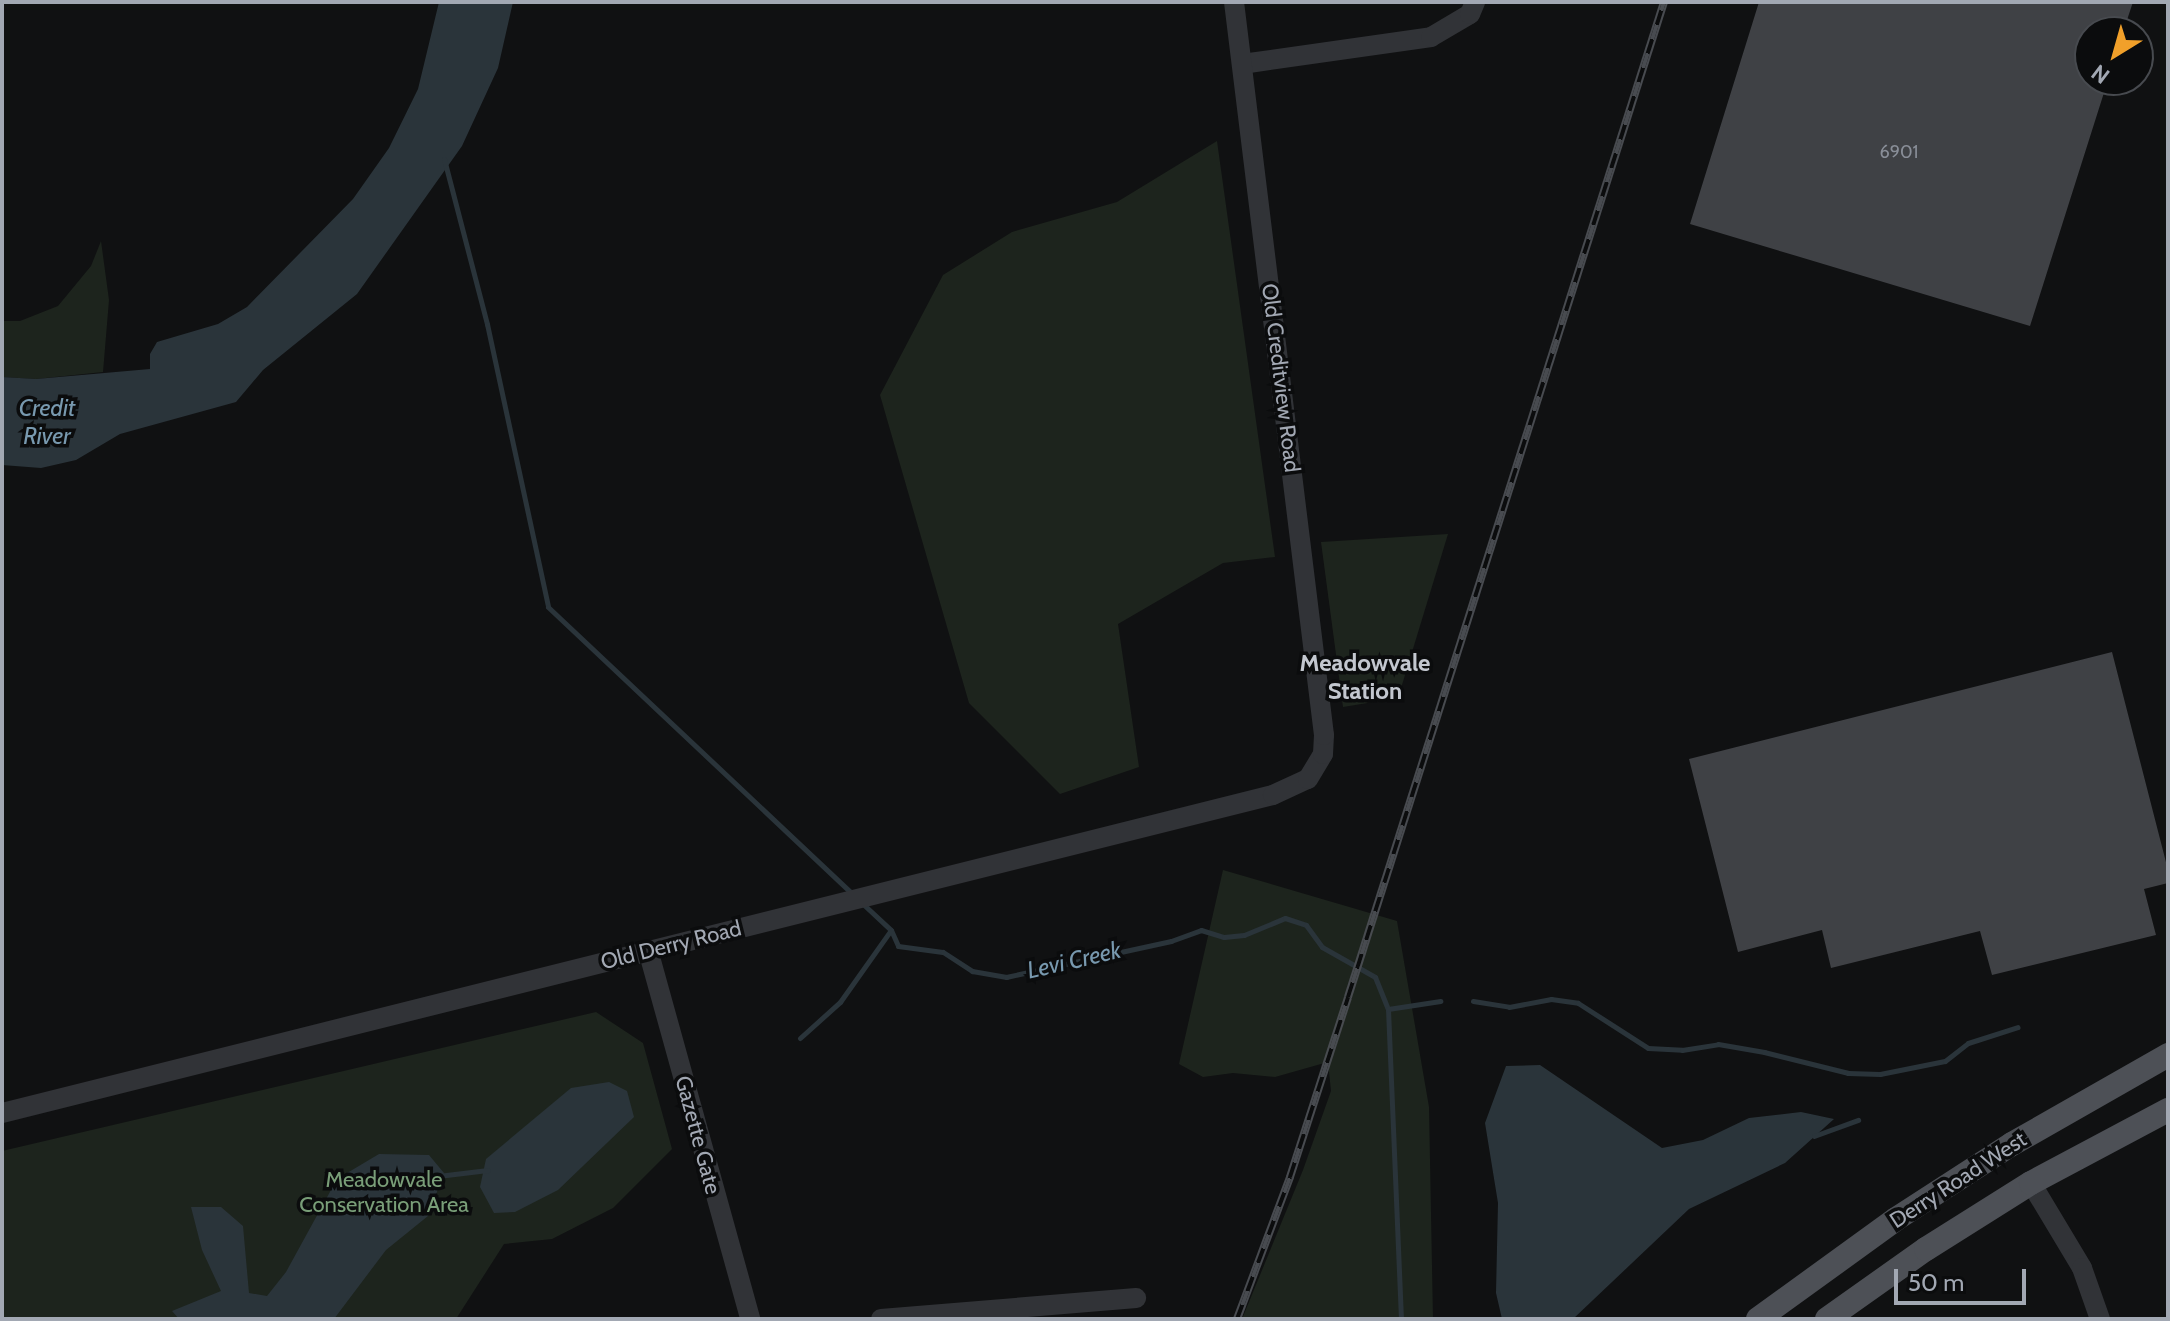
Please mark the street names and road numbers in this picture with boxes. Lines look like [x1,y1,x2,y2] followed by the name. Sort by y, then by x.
[1256,282,1306,474] street label: Old Creditview Road
[598,915,744,975] street label: Old Derry Road
[670,1073,726,1197] street label: Gazette Gate
[1885,1126,2031,1234] street label: Derry Road West

